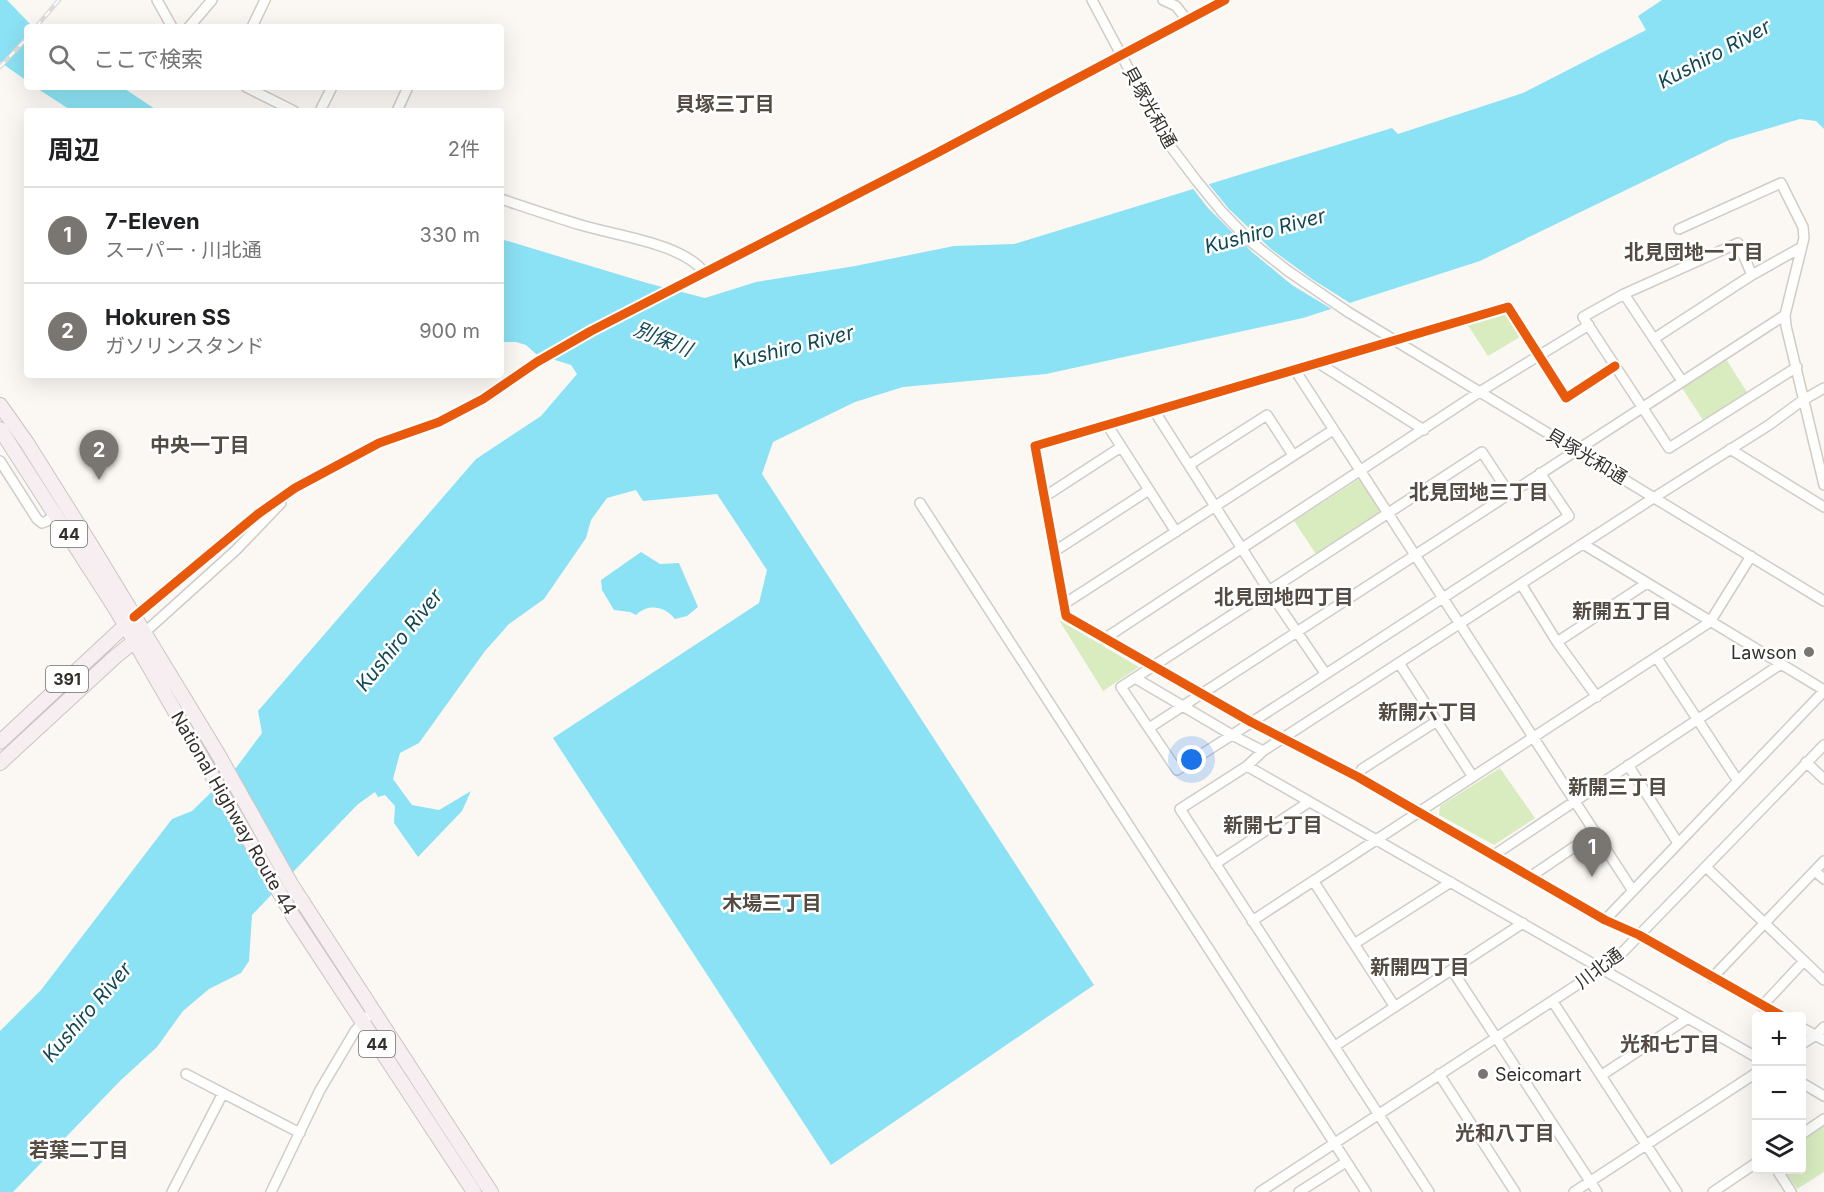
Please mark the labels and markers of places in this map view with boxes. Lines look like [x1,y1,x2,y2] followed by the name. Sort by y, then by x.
[80,430,118,480] pin: 2
[1731,642,1797,663] place label: Lawson
[1802,645,1816,659] marker: Lawson
[1572,828,1612,877] pin: 1
[1495,1064,1581,1085] place label: Seicomart
[1476,1067,1490,1081] marker: Seicomart

